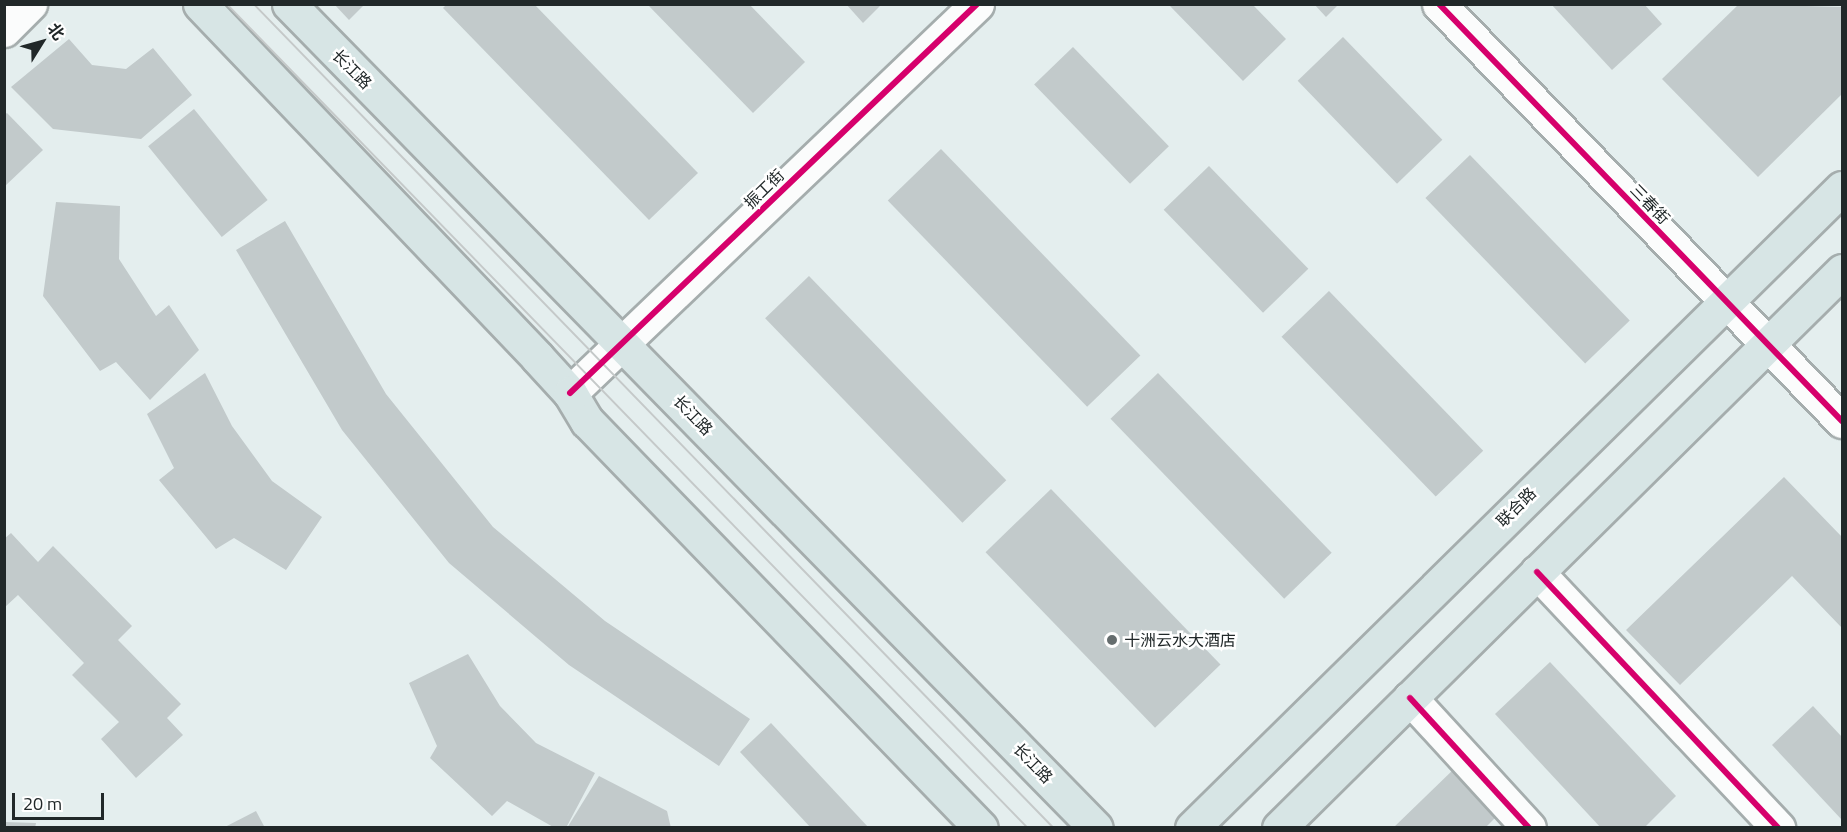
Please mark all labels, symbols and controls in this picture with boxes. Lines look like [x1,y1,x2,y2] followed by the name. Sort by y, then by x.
[12,12,72,72] north arrow
[42,18,71,45] text: 北
[328,45,376,93] street label: 长江路
[740,165,788,213] street label: 振工街
[1626,180,1674,228] street label: 三春街
[669,391,717,439] street label: 长江路
[1492,483,1540,531] street label: 联合路
[1124,630,1236,650] place label: 十洲云水大酒店
[1105,633,1119,647] marker: 十洲云水大酒店
[1009,739,1057,787] street label: 长江路
[15,781,106,819] scale bar
[23,790,62,817] text: 20 m

